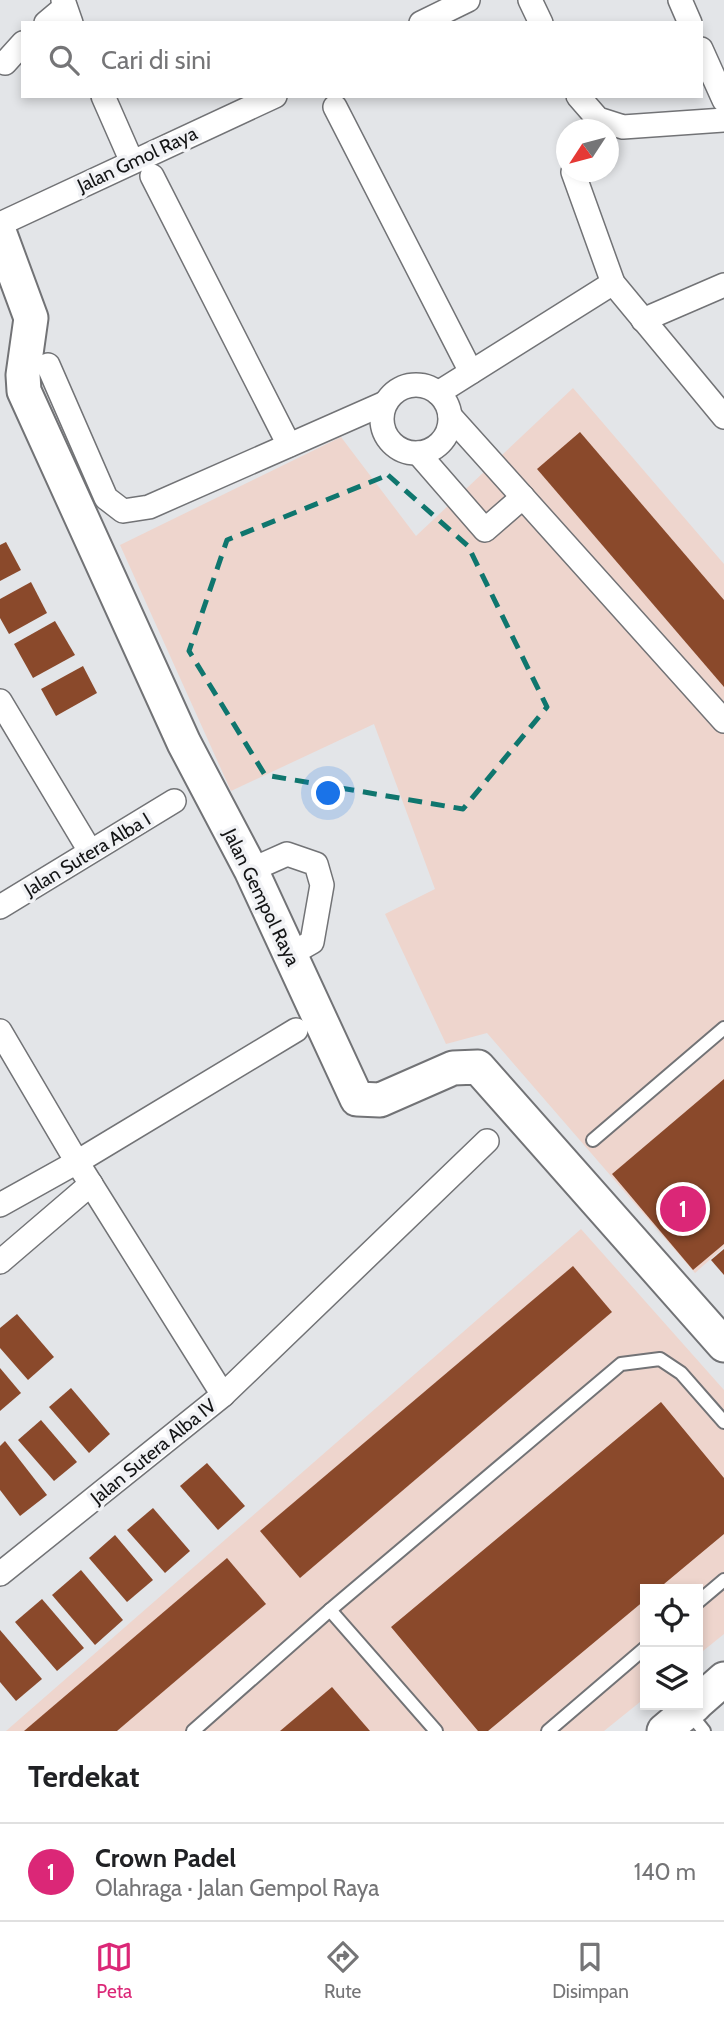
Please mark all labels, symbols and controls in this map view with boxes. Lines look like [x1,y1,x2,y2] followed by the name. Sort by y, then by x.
[21,21,703,98] search box
[45,41,83,79] icon: search
[101,44,211,76] text: Cari di sini
[556,119,619,182] north arrow
[73,122,201,198] street label: Jalan Gmol Raya
[311,776,345,810] your location
[19,808,155,902] street label: Jalan Sutera Alba I
[218,824,305,970] street label: Jalan Gempol Raya
[660,1183,706,1235] pin: 1
[85,1393,221,1510] street label: Jalan Sutera Alba IV
[640,1584,703,1710] map controls
[640,1584,703,1647] button: locate
[640,1647,703,1710] button: layers
[28,1758,140,1795] text: Terdekat
[95,1842,236,1874] text: Crown Padel
[47,1858,55,1886] text: 1
[634,1858,696,1886] text: 140 m
[95,1874,379,1902] text: Olahraga · Jalan Gempol Raya
[95,1938,133,2003] tab: Peta
[324,1938,362,2003] tab: Rute
[552,1938,629,2003] tab: Disimpan

